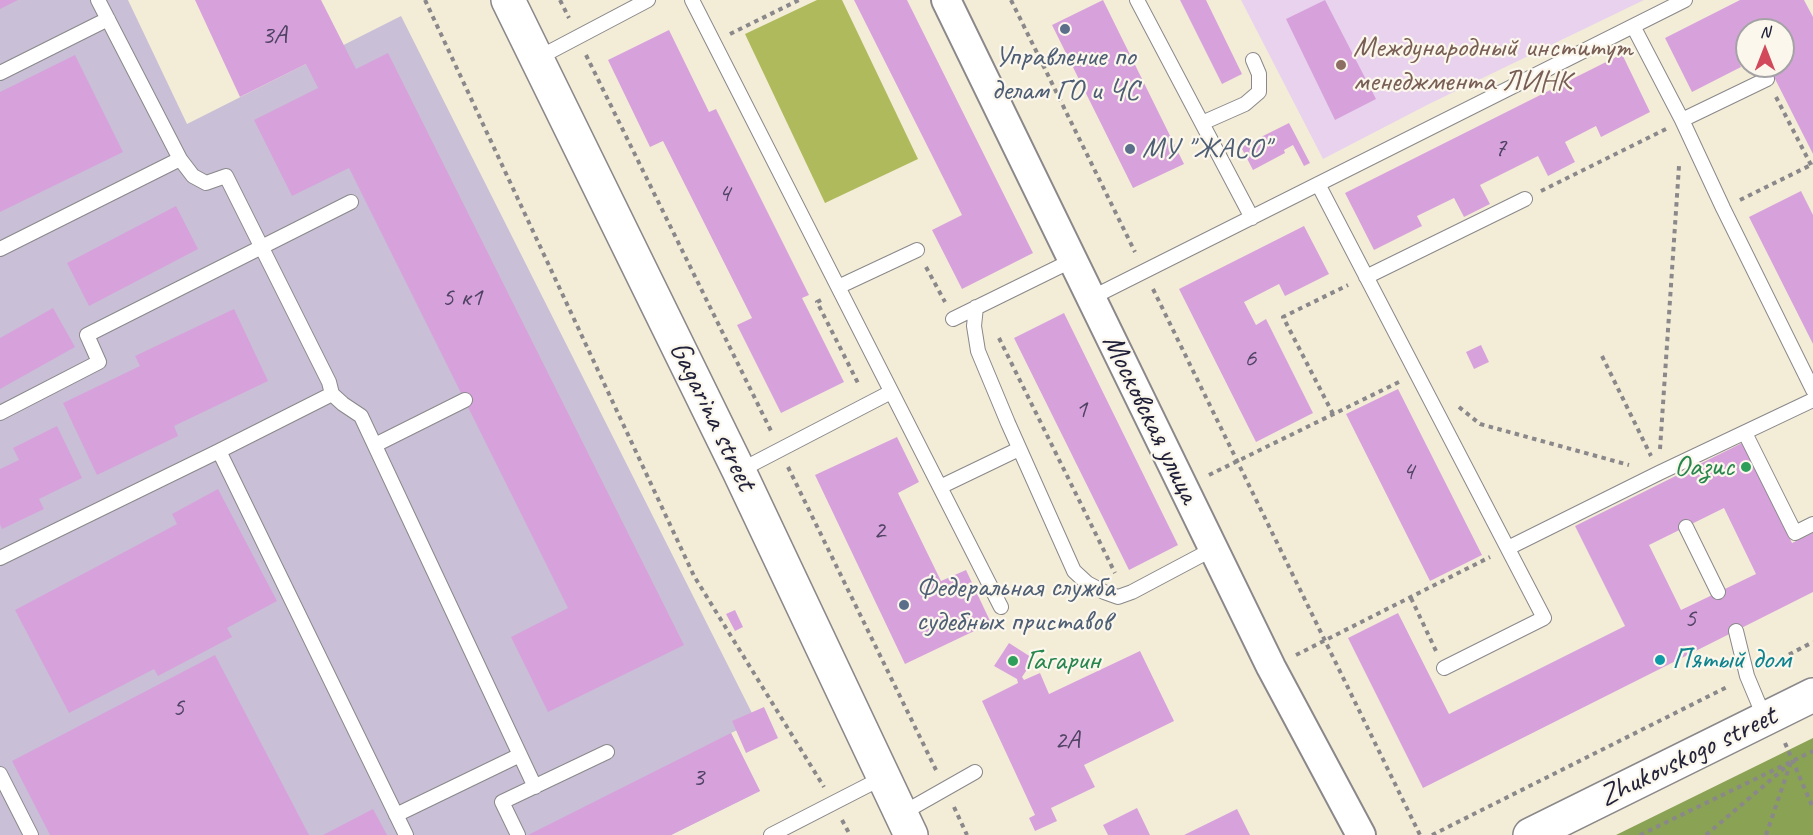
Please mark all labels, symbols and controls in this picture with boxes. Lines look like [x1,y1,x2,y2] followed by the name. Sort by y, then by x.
[1735,18,1795,78] north arrow
[261,20,287,52] house number: 3А
[1058,22,1072,36] marker: Управление по делам ГО и ЧС
[1760,22,1770,42] text: N
[1353,30,1632,100] place label: Международный институт менеджмента ЛИНК
[991,39,1139,110] place label: Управление по делам ГО и ЧС
[1334,58,1348,72] marker: Международный институт менеджмента ЛИНК
[1142,131,1270,167] place label: МУ "ЖАСО"
[1494,133,1506,165] house number: 7
[1123,142,1137,156] marker: МУ "ЖАСО"
[718,178,730,210] house number: 4
[442,282,482,314] house number: 5 к1
[1094,329,1206,509] street label: Московская улица
[661,336,763,496] street label: Gagarina street
[1244,343,1256,375] house number: 6
[1075,394,1087,426] house number: 1
[1674,449,1734,485] place label: Оазис
[1402,456,1414,488] house number: 4
[1739,460,1753,474] marker: Оазис
[873,515,885,547] house number: 2
[916,570,1114,640] place label: Федеральная служба судебных приставов
[897,598,911,612] marker: Федеральная служба судебных приставов
[1684,603,1696,635] house number: 5
[1672,642,1791,678] place label: Пятый дом
[1025,643,1100,679] place label: Гагарин
[1653,653,1667,667] marker: Пятый дом
[1006,654,1020,668] marker: Гагарин
[172,692,184,724] house number: 5
[1593,699,1783,815] street label: Zhukovskogo street
[1054,725,1080,757] house number: 2А
[692,762,704,794] house number: 3

